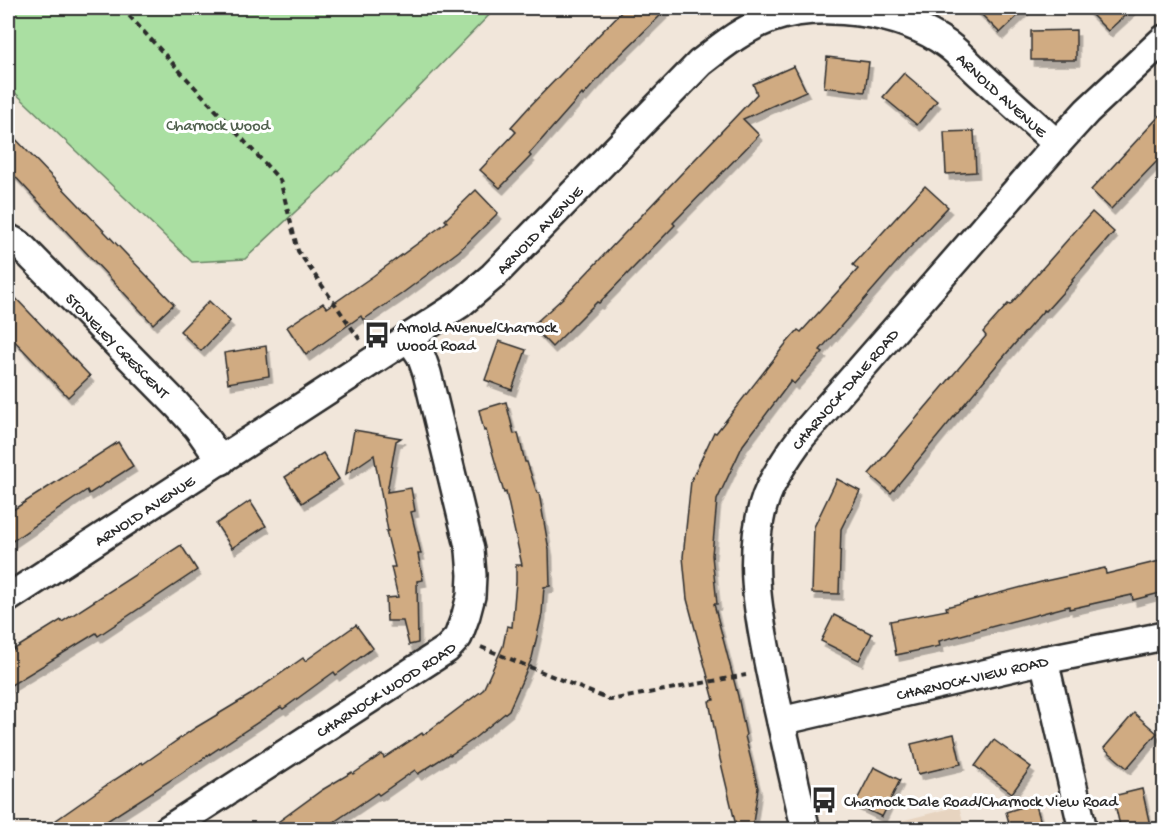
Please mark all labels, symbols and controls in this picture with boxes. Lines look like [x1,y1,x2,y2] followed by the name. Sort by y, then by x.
[951,51,1050,144] street label: ARNOLD AVENUE
[166,118,271,137] park label: Charnock Wood
[494,183,589,280] street label: ARNOLD AVENUE
[60,291,172,405] street label: STONELEY CRESCENT
[362,320,392,350] bus stop icon: Arnold Avenue/Charnock Wood Road
[397,320,559,357] place label: Arnold Avenue/Charnock Wood Road
[789,326,905,455] street label: CHARNOCK DALE ROAD
[92,472,200,552] street label: ARNOLD AVENUE
[314,639,462,744] street label: CHARNOCK WOOD ROAD
[895,653,1051,707] street label: CHARNOCK VIEW ROAD
[809,785,839,815] bus stop icon: Charnock Dale Road/Charnock View Road
[844,794,1119,813] place label: Charnock Dale Road/Charnock View Road

